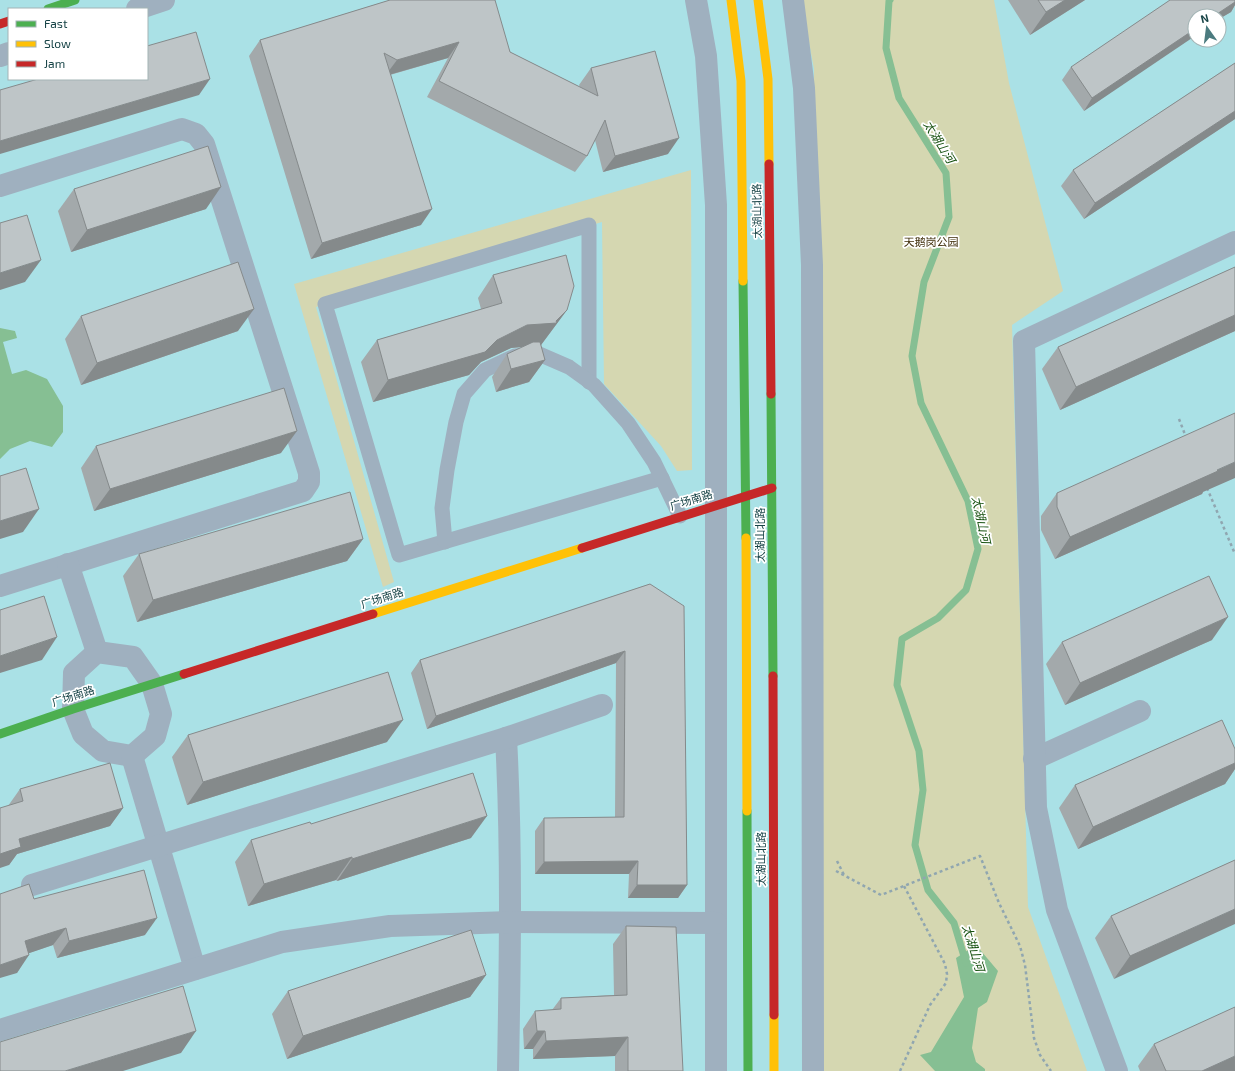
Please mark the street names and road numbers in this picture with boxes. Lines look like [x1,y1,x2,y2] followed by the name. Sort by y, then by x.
[750,183,763,239] street label: 太湖山北路
[668,487,714,512] street label: 广场南路
[753,508,766,563] street label: 太湖山北路
[359,585,405,611] street label: 广场南路
[50,683,96,709] street label: 广场南路
[754,832,767,887] street label: 太湖山北路

